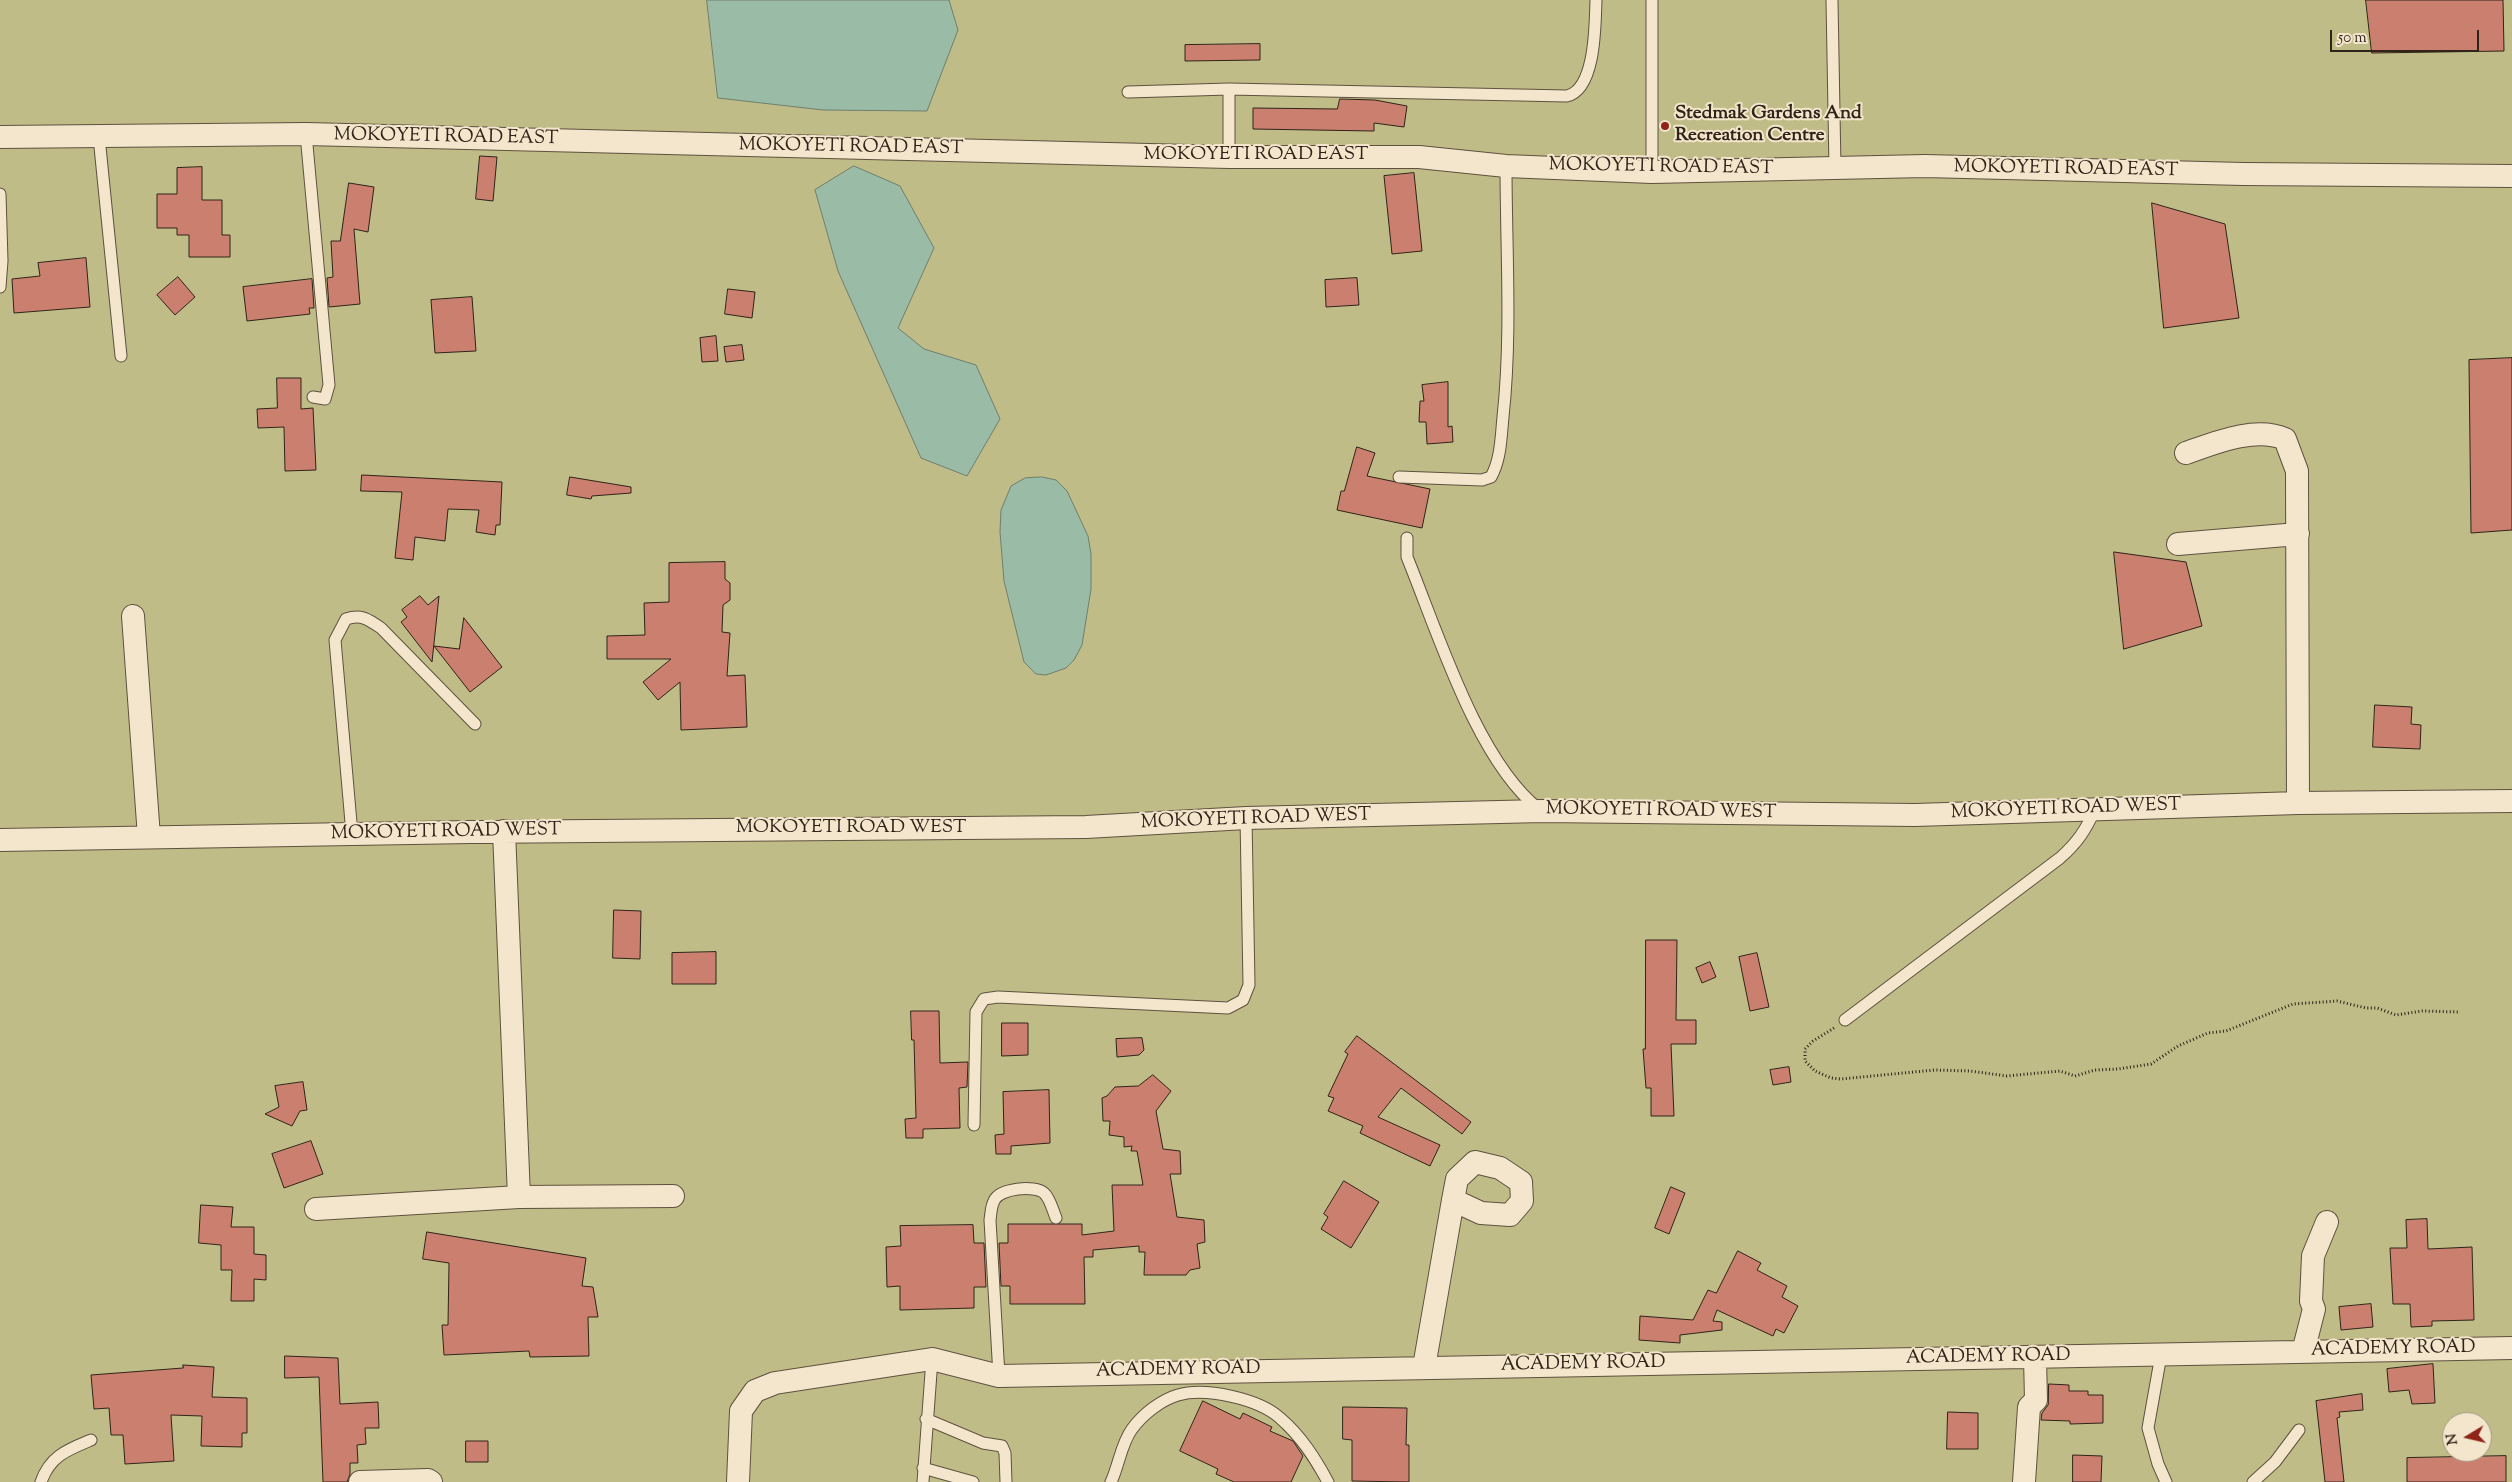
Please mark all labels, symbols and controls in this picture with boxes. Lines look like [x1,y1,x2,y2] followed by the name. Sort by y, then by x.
[2332,20,2481,52] scale bar
[2338,28,2367,49] text: 50 m
[1675,104,1862,148] place label: Stedmak Gardens And Recreation Centre
[1659,120,1671,132] marker: Stedmak Gardens And Recreation Centre
[333,125,559,151] street label: MOKOYETI ROAD EAST
[738,135,964,161] street label: MOKOYETI ROAD EAST
[1144,145,1368,167] street label: MOKOYETI ROAD EAST
[1548,155,1774,181] street label: MOKOYETI ROAD EAST
[1953,157,2179,183] street label: MOKOYETI ROAD EAST
[1950,795,2182,825] street label: MOKOYETI ROAD WEST
[1545,799,1777,825] street label: MOKOYETI ROAD WEST
[1140,805,1372,835] street label: MOKOYETI ROAD WEST
[736,818,966,840] street label: MOKOYETI ROAD WEST
[330,820,562,846] street label: MOKOYETI ROAD WEST
[2310,1337,2476,1363] street label: ACADEMY ROAD
[1905,1345,2071,1371] street label: ACADEMY ROAD
[1500,1352,1666,1378] street label: ACADEMY ROAD
[1095,1358,1261,1384] street label: ACADEMY ROAD
[2442,1412,2492,1462] north arrow
[2442,1432,2464,1446] text: N

